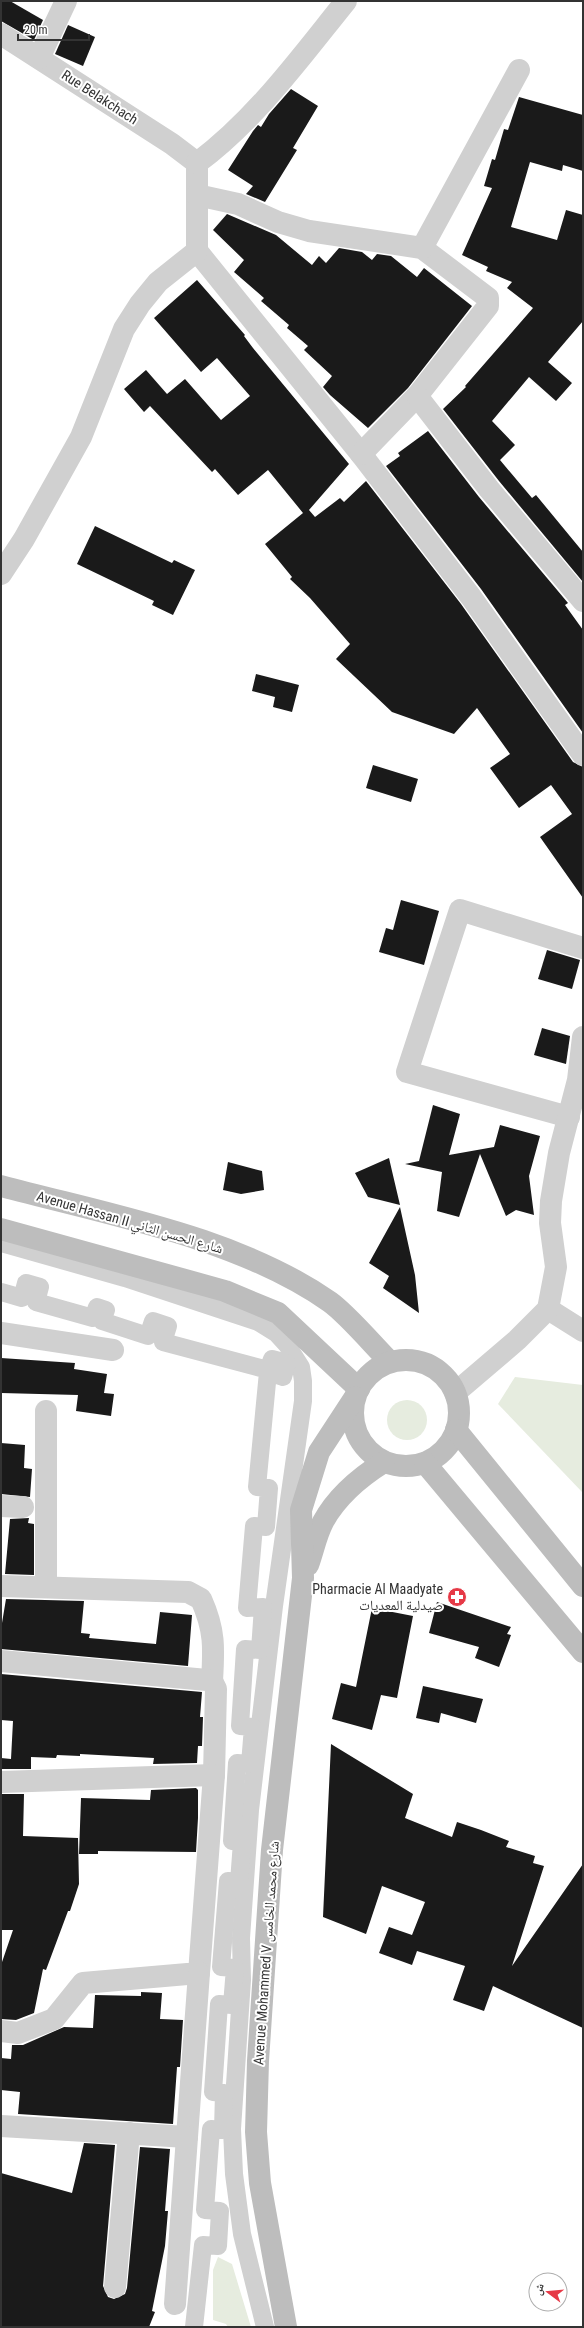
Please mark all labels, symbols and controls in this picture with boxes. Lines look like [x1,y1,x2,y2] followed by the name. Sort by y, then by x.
[18,16,89,42] scale bar
[24,23,48,37] text: 20 m
[59,66,141,128] street label: Rue Belakchach
[34,1188,225,1260] street label: Avenue Hassan II شارع الحسن الثاني
[312,1581,443,1613] place label: Pharmacie Al Maadyate صيدلية المعديات
[446,1586,468,1608] pharmacy icon: Pharmacie Al Maadyate صيدلية المعديات
[250,1841,284,2066] street label: Avenue Mohammed V شارع محمد الخامس
[528,2272,568,2312] north arrow
[531,2282,548,2297] text: ش

